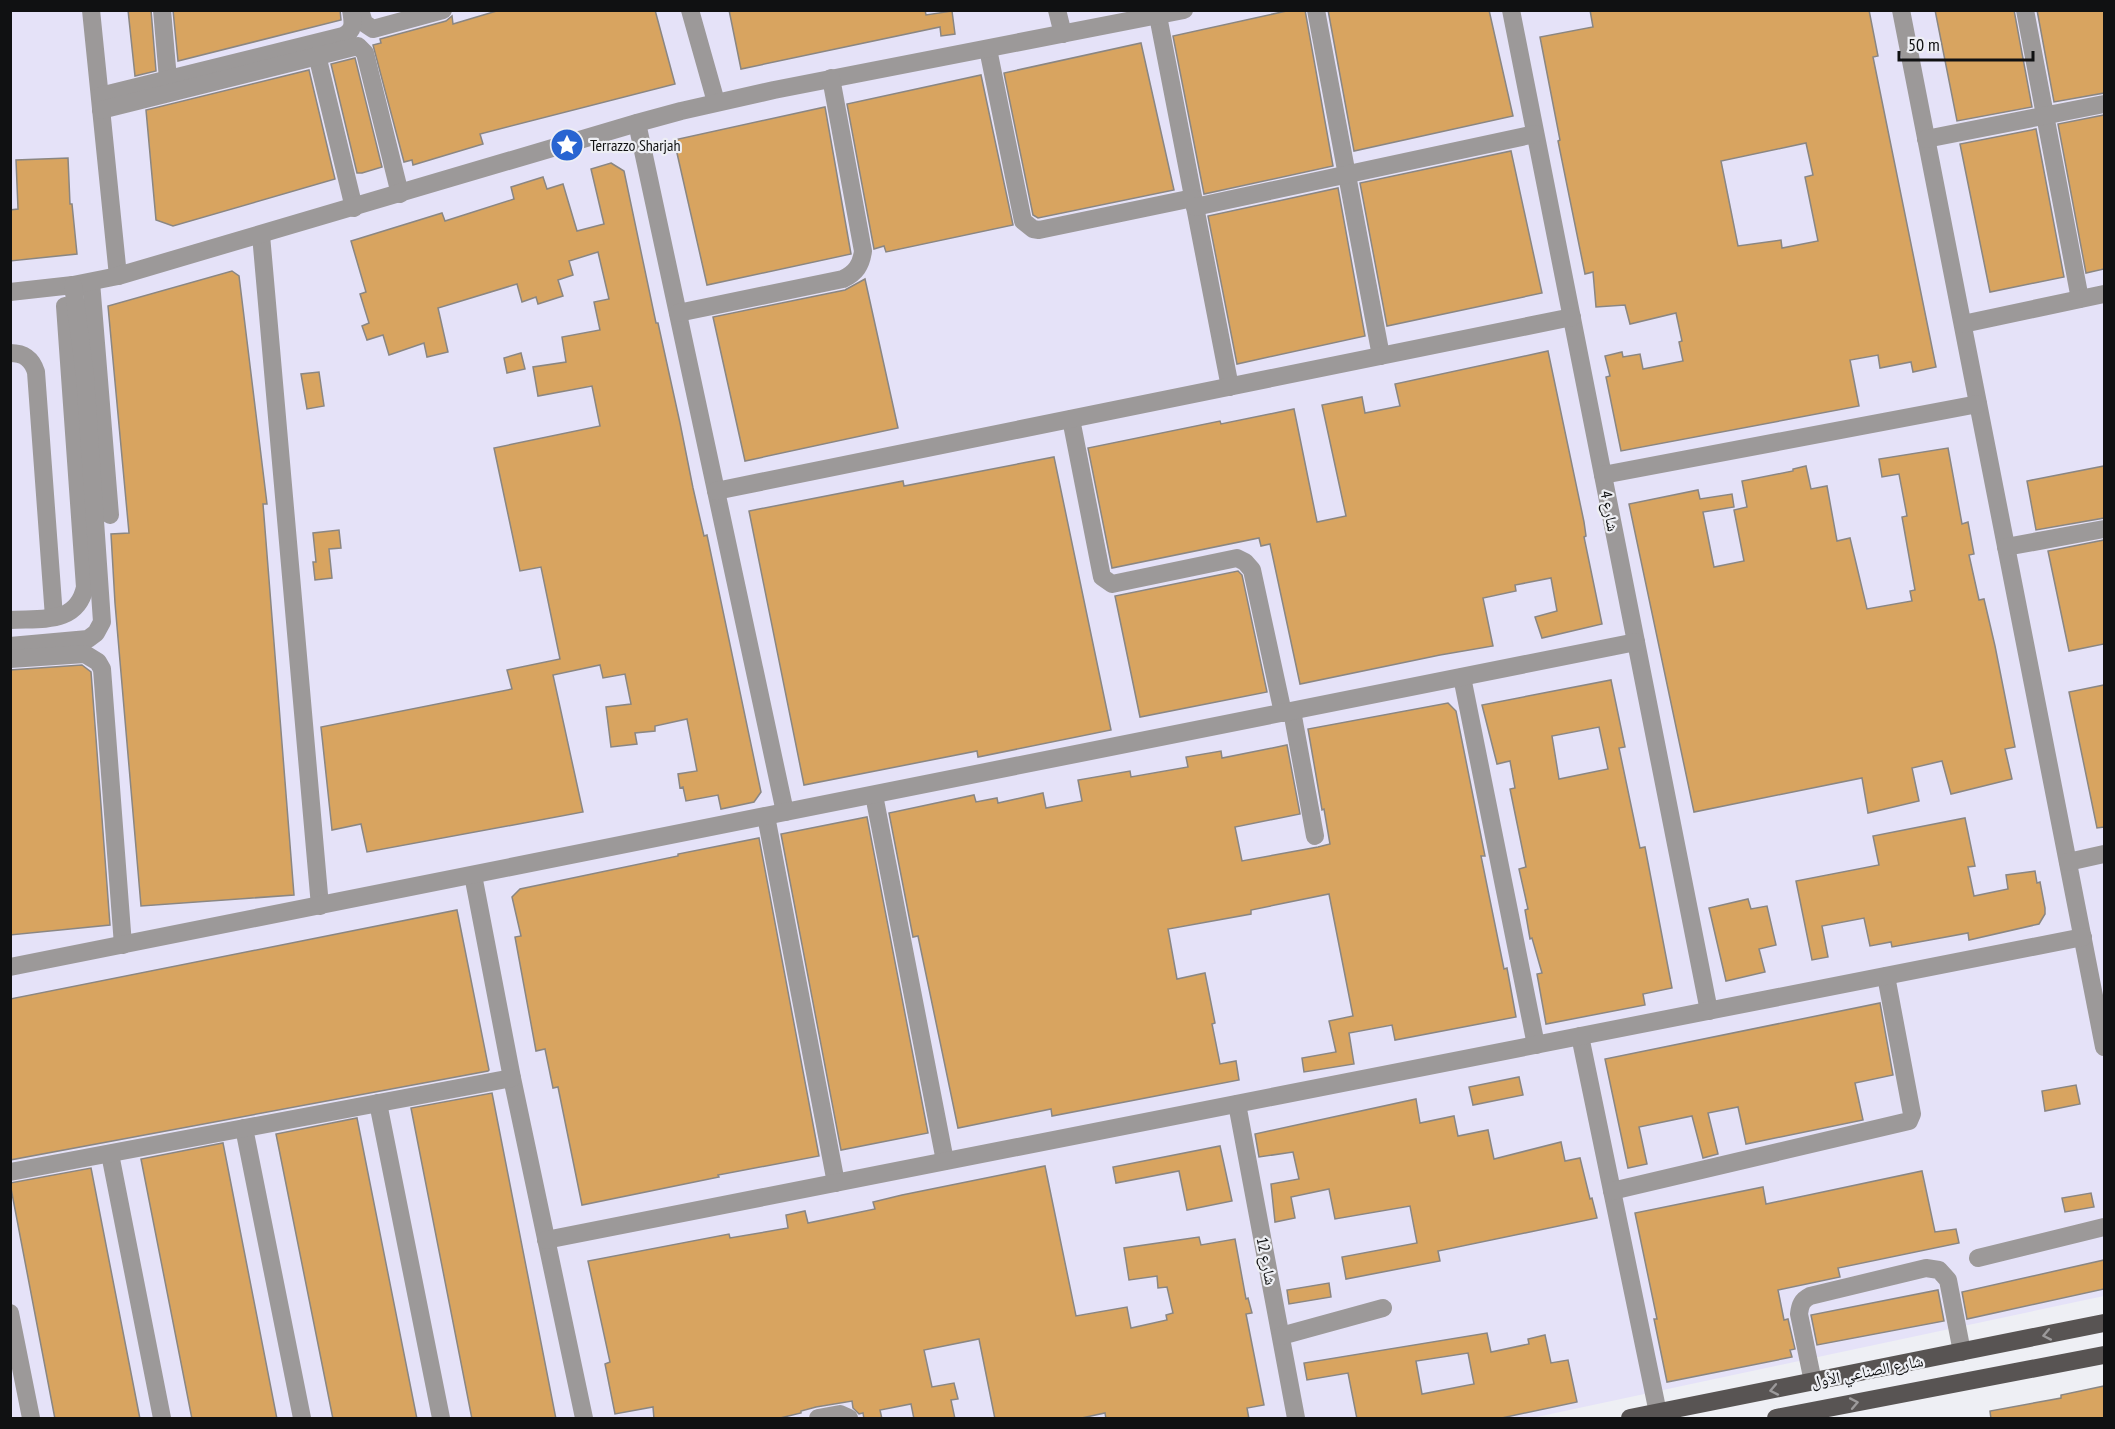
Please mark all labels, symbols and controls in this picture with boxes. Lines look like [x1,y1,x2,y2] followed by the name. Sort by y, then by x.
[1899,24,2032,62] scale bar
[1908,33,1940,56] text: 50 m
[549,127,585,163] place icon: Terrazzo Sharjah
[590,135,680,155] place label: Terrazzo Sharjah
[1595,489,1624,533] street label: شارع 4
[1252,1235,1281,1287] street label: شارع 12
[2042,1327,2052,1340] one-way arrow
[1809,1350,1925,1395] street label: شارع الصناعي الأول
[1769,1383,1779,1396] one-way arrow
[1849,1397,1859,1410] one-way arrow

